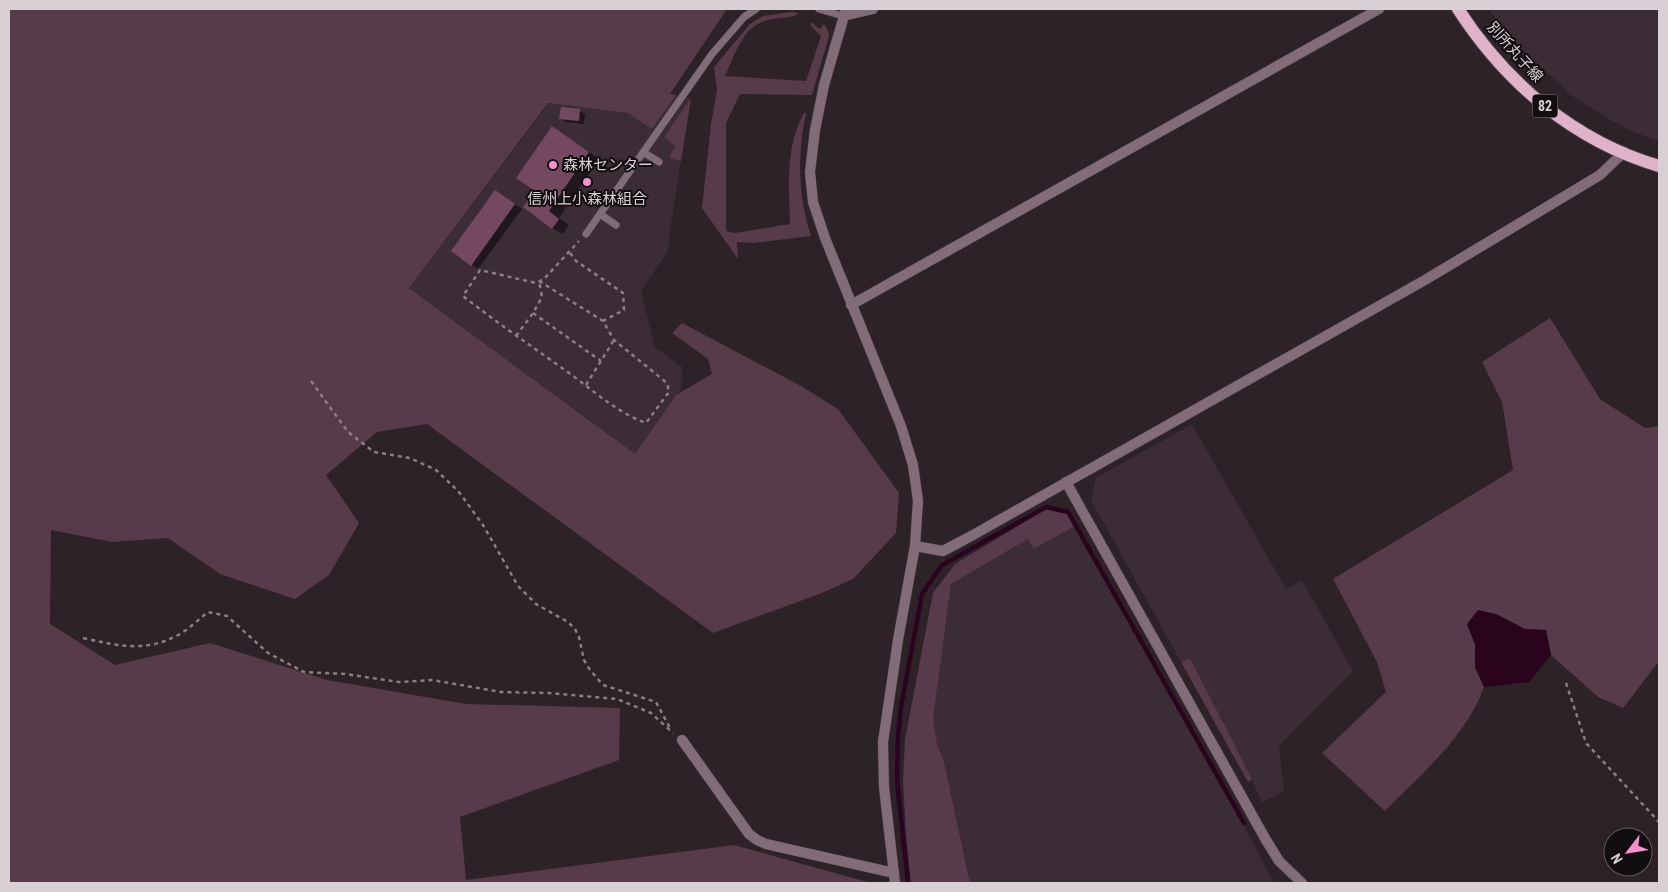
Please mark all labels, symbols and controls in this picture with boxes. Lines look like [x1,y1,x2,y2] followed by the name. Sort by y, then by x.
[1483,18,1547,86] street label: 別所丸子線
[1532,94,1558,118] road number: 82
[563,156,653,174] place label: 森林センター
[547,159,559,171] marker: 森林センター
[581,176,593,188] marker: 信州上小森林組合
[527,190,647,208] place label: 信州上小森林組合
[1603,827,1653,877] north arrow
[1608,851,1626,866] text: N

